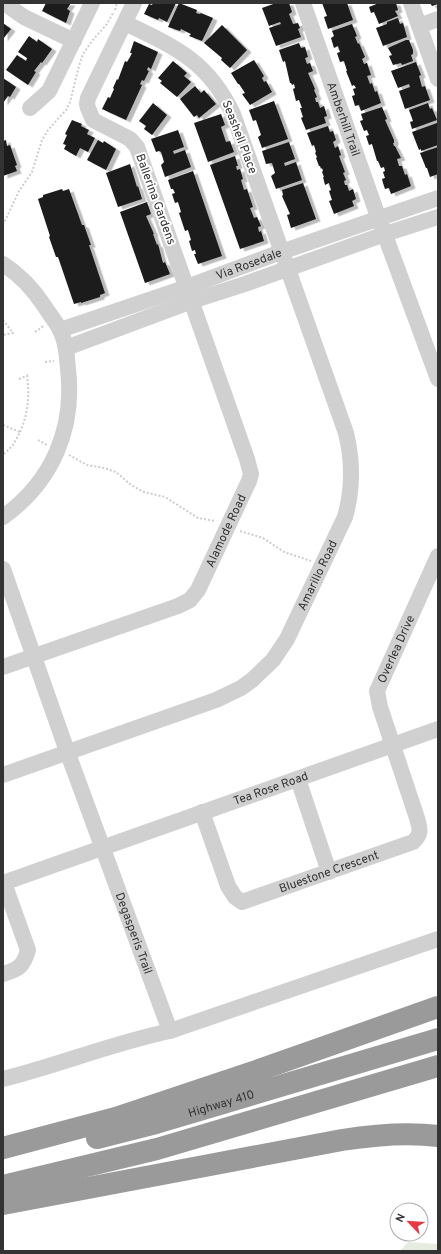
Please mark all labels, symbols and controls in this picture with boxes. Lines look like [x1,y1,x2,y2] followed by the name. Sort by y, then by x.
[322,80,363,159] street label: Amberhill Trail
[218,98,260,176] street label: Seashell Place
[131,152,179,247] street label: Ballerina Gardens
[214,245,284,285] street label: Via Rosedale
[203,492,251,570] street label: Alamode Road
[295,538,342,613] street label: Amarillo Road
[375,613,419,686] street label: Overlea Drive
[231,769,311,810] street label: Tea Rose Road
[277,848,381,897] street label: Bluestone Crescent
[111,891,155,976] street label: Degasperis Trail
[186,1087,257,1122] street label: Highway 410
[389,1202,429,1242] north arrow
[393,1212,409,1225] text: N

